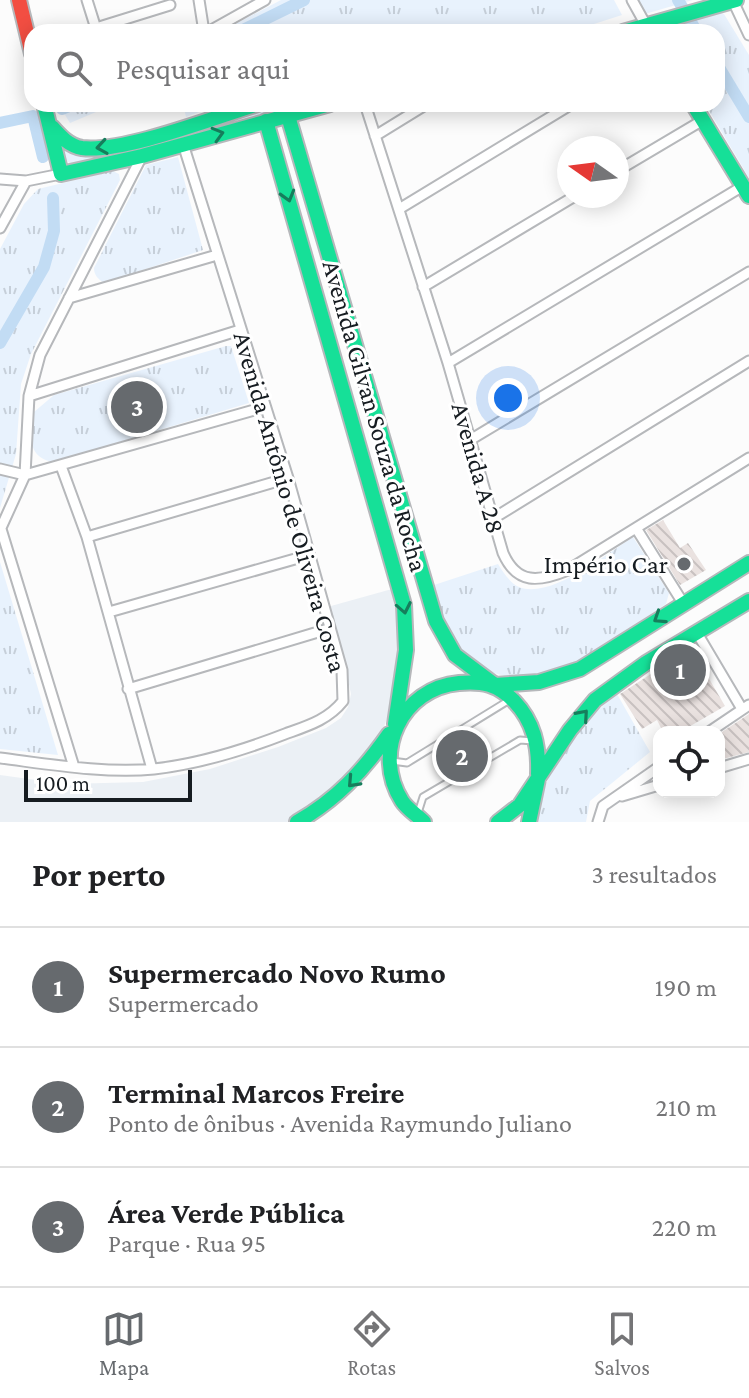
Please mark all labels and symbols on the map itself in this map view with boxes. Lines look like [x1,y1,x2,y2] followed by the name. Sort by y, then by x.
[210,127,224,143] one-way arrow
[557,136,629,208] north arrow
[95,138,109,155] one-way arrow
[279,189,295,202] one-way arrow
[317,257,433,575] street label: Avenida Gilvan Souza da Rocha
[227,328,353,676] street label: Avenida Antônio de Oliveira Costa
[111,377,163,437] pin: 3
[488,378,528,418] your location
[445,399,511,537] street label: Avenida A 28
[544,550,668,579] place label: Império Car
[675,555,693,573] marker: Império Car
[394,601,411,615] one-way arrow
[653,609,667,624] one-way arrow
[654,640,706,700] pin: 1
[573,709,587,724] one-way arrow
[436,726,488,786] pin: 2
[24,766,192,802] scale bar
[348,773,362,788] one-way arrow

